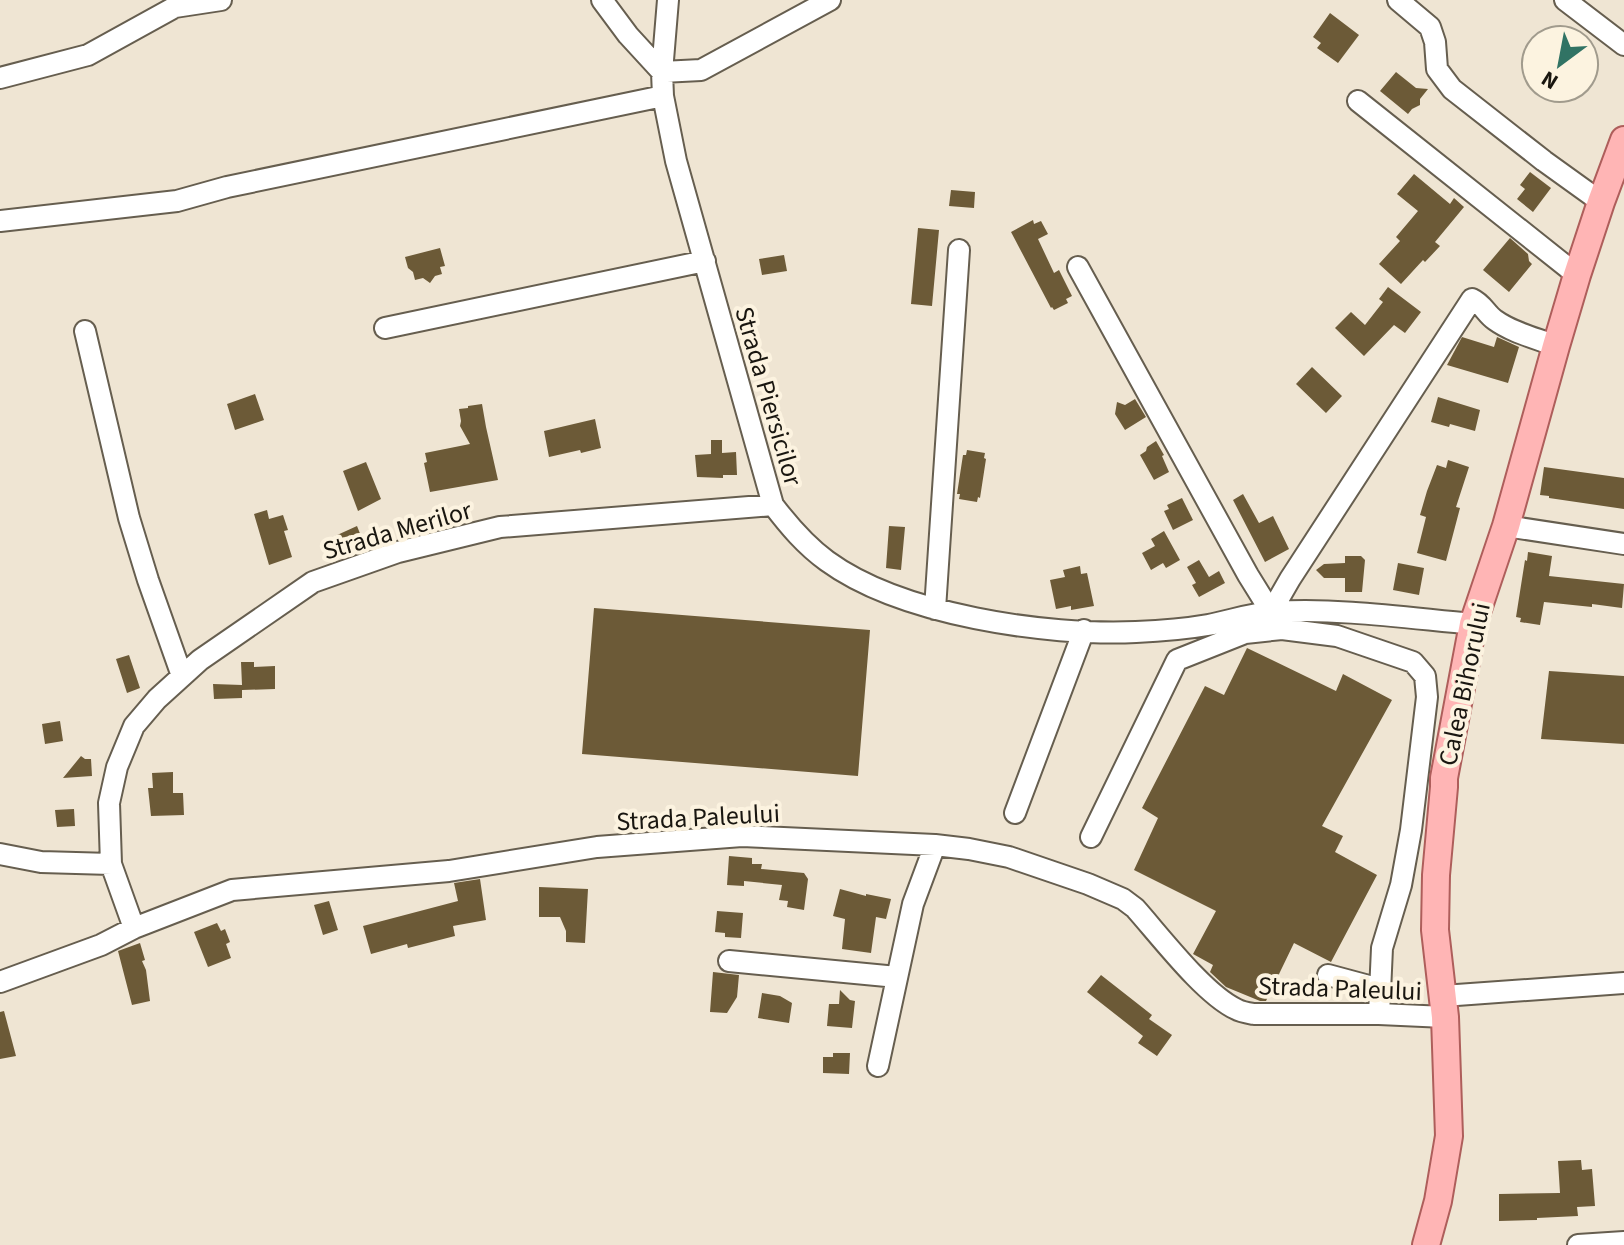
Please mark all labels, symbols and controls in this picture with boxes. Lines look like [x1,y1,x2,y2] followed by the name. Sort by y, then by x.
[1520,24,1600,104] north arrow
[1535,63,1565,98] text: N
[725,302,812,491] street label: Strada Piersicilor
[318,491,477,569] street label: Strada Merilor
[1429,599,1500,769] street label: Calea Bihorului
[615,795,781,840] street label: Strada Paleului
[1257,967,1423,1010] street label: Strada Paleului

